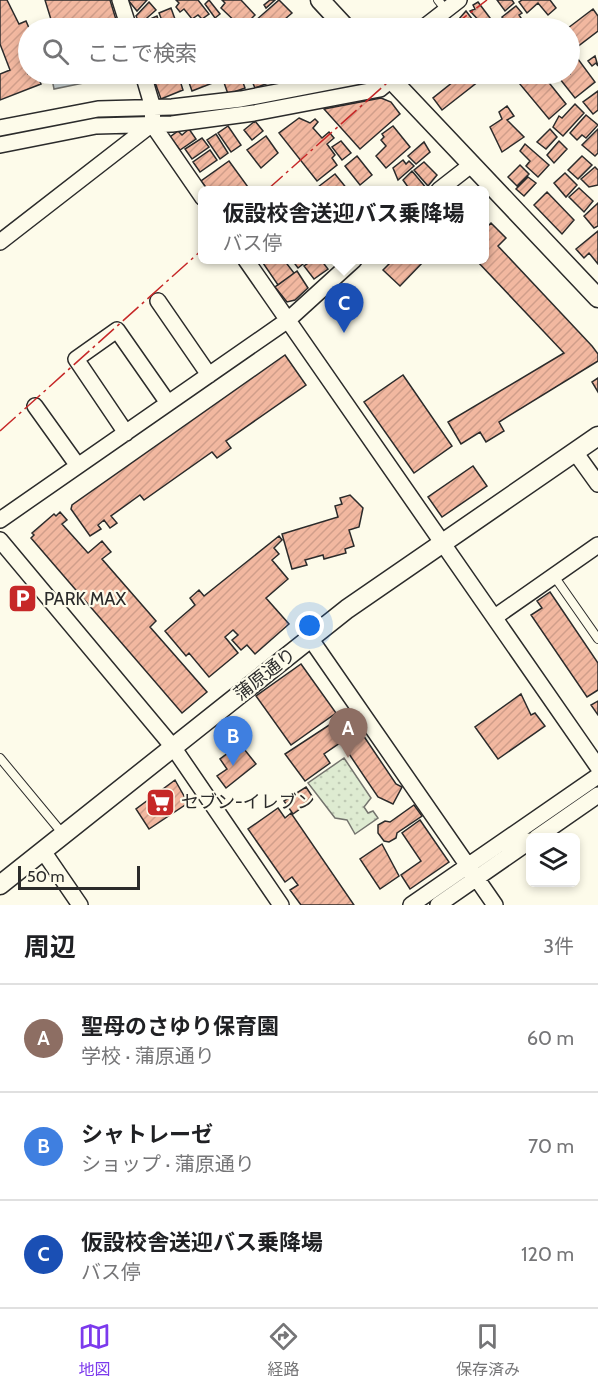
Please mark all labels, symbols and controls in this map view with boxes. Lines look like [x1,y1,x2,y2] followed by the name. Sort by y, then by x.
[18,18,580,84] search box
[39,35,72,68] icon: search
[87,40,197,67] text: ここで検索
[198,186,489,264] popup
[222,200,465,227] text: 仮設校舎送迎バス乗降場
[222,231,282,255] text: バス停
[324,284,364,333] pin: C
[7,583,39,615] parking icon: PARK MAX
[44,588,126,610] place label: PARK MAX
[295,611,324,640] your location
[230,643,300,705] street label: 蒲原通り
[328,708,368,758] pin: A
[214,716,252,766] pin: B
[144,786,176,818] supermarket icon: セブン-イレブン
[181,791,315,813] place label: セブン-イレブン
[526,833,580,887] map controls
[526,833,580,887] button: layers
[18,863,140,890] scale bar
[27,867,64,886] text: 50 m
[24,931,76,963] text: 周辺
[543,934,574,958] text: 3件
[81,1013,279,1040] text: 聖母のさゆり保育園
[37,1026,50,1050] text: A
[527,1026,574,1050] text: 60 m
[81,1044,215,1068] text: 学校 · 蒲原通り
[81,1121,213,1148] text: シャトレーゼ
[37,1134,50,1158] text: B
[528,1134,574,1158] text: 70 m
[81,1152,255,1176] text: ショップ · 蒲原通り
[81,1229,323,1256] text: 仮設校舎送迎バス乗降場
[37,1242,50,1266] text: C
[521,1242,574,1266] text: 120 m
[81,1260,141,1284] text: バス停
[78,1320,111,1380] tab: 地図
[267,1320,300,1380] tab: 経路
[456,1320,520,1380] tab: 保存済み

